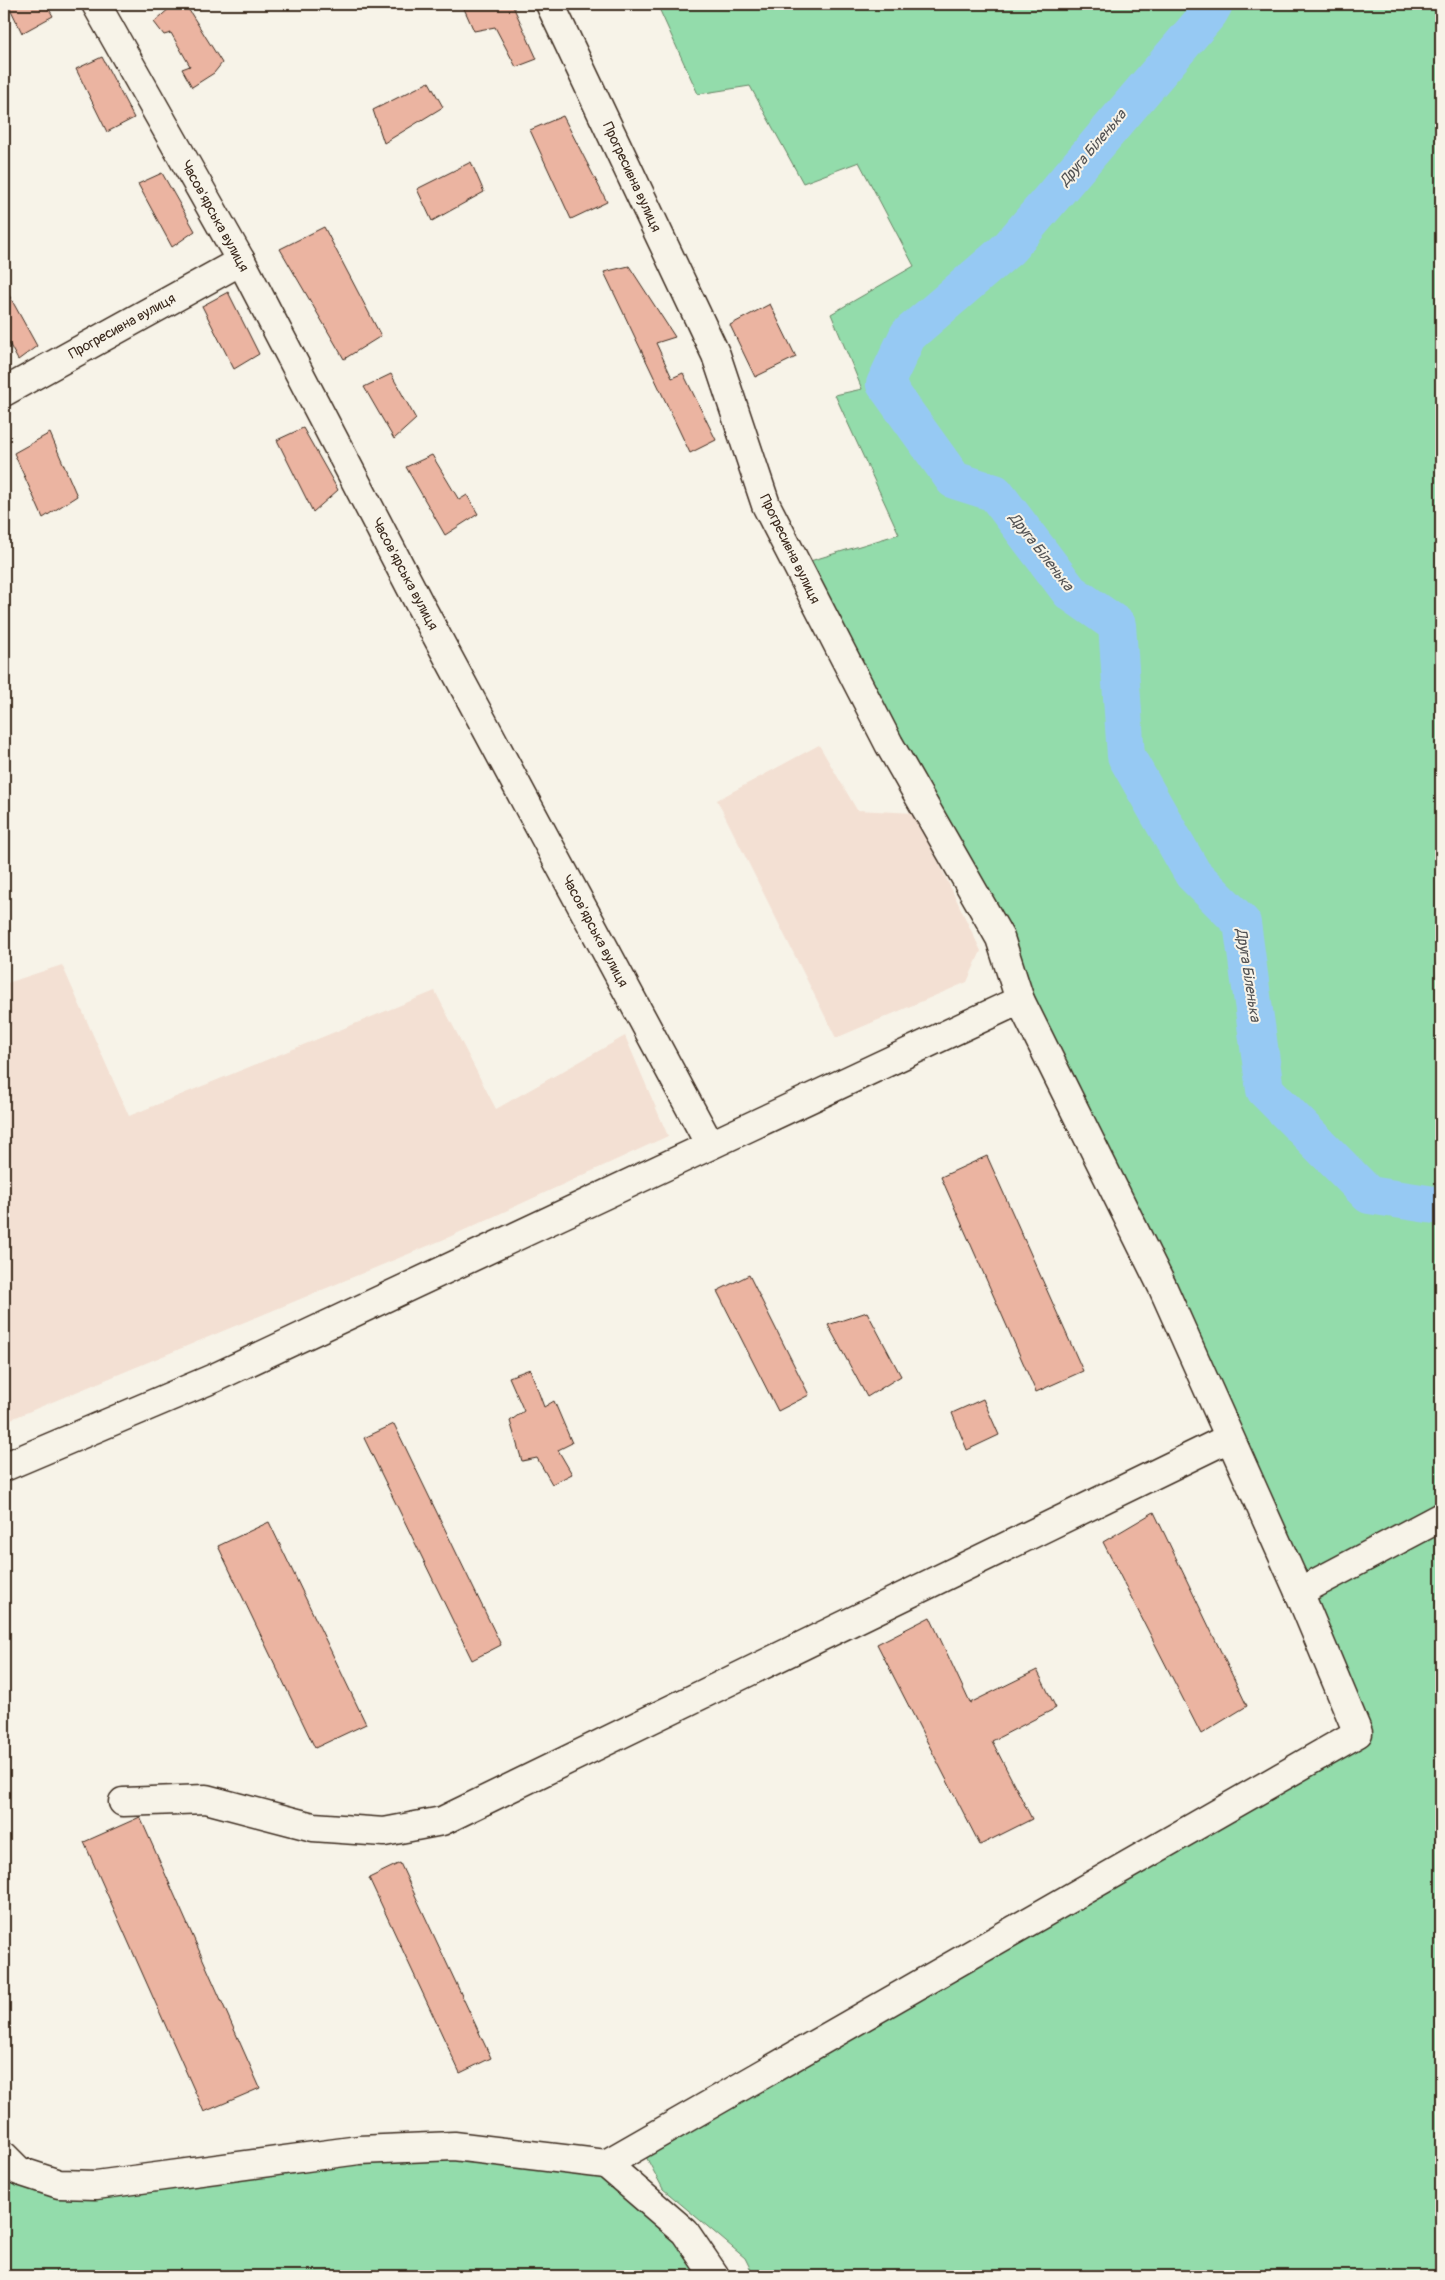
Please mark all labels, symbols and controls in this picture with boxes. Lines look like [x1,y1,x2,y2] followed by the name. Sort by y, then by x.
[1055,105,1131,191] water label: Друга Біленька
[599,119,665,235] street label: Прогресивна вулиця
[177,157,253,275] street label: Часов'ярська вулиця
[66,290,178,362] street label: Прогресивна вулиця
[756,492,824,606] street label: Прогресивна вулиця
[1004,508,1078,596] water label: Друга Біленька
[368,515,442,633] street label: Часов'ярська вулиця
[558,872,632,990] street label: Часов'ярська вулиця
[1231,926,1265,1024] water label: Друга Біленька

